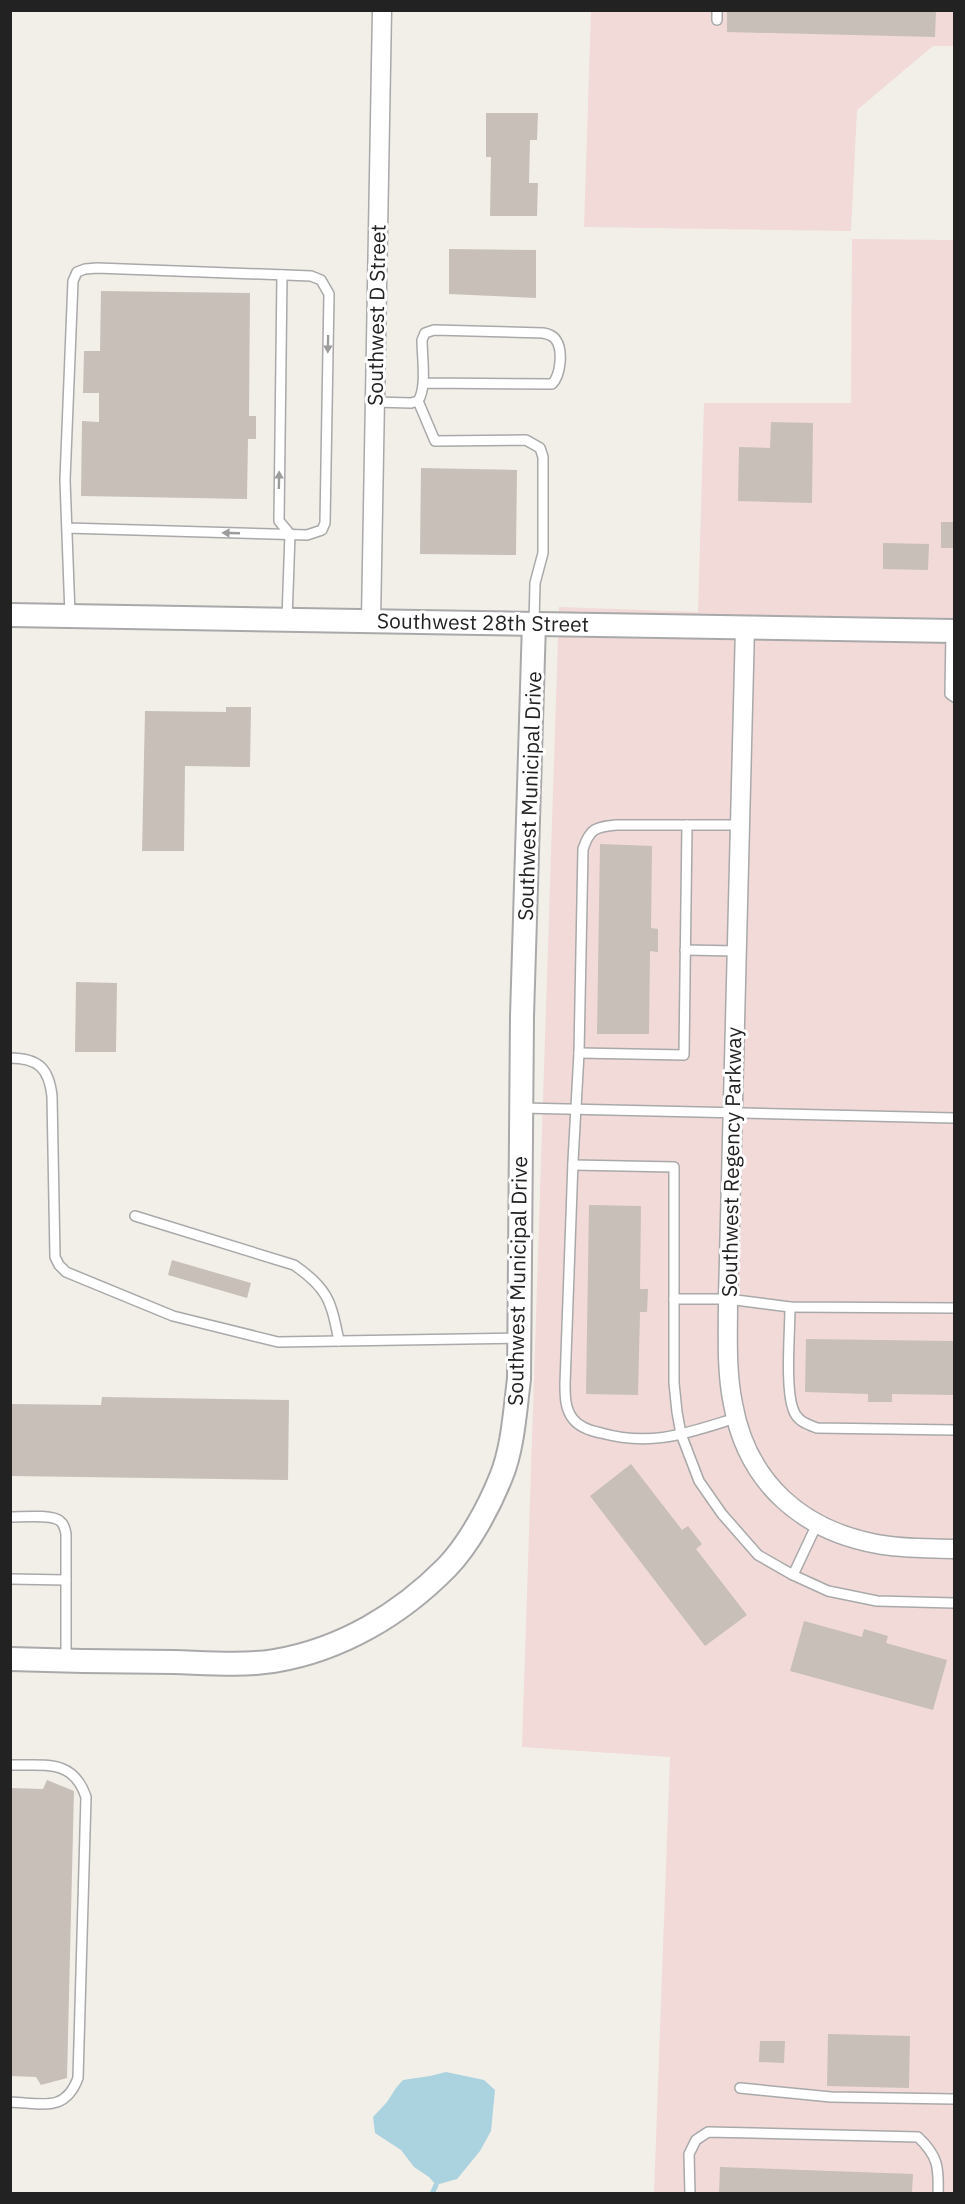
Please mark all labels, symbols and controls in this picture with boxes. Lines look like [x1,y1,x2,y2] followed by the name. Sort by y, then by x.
[360,224,392,406] street label: Southwest D Street
[323,335,333,354] one-way arrow
[274,470,284,489] one-way arrow
[222,528,241,537] one-way arrow
[377,606,589,638] street label: Southwest 28th Street
[511,671,547,921] street label: Southwest Municipal Drive
[715,1026,747,1297] street label: Southwest Regency Parkway
[501,1156,533,1406] street label: Southwest Municipal Drive

